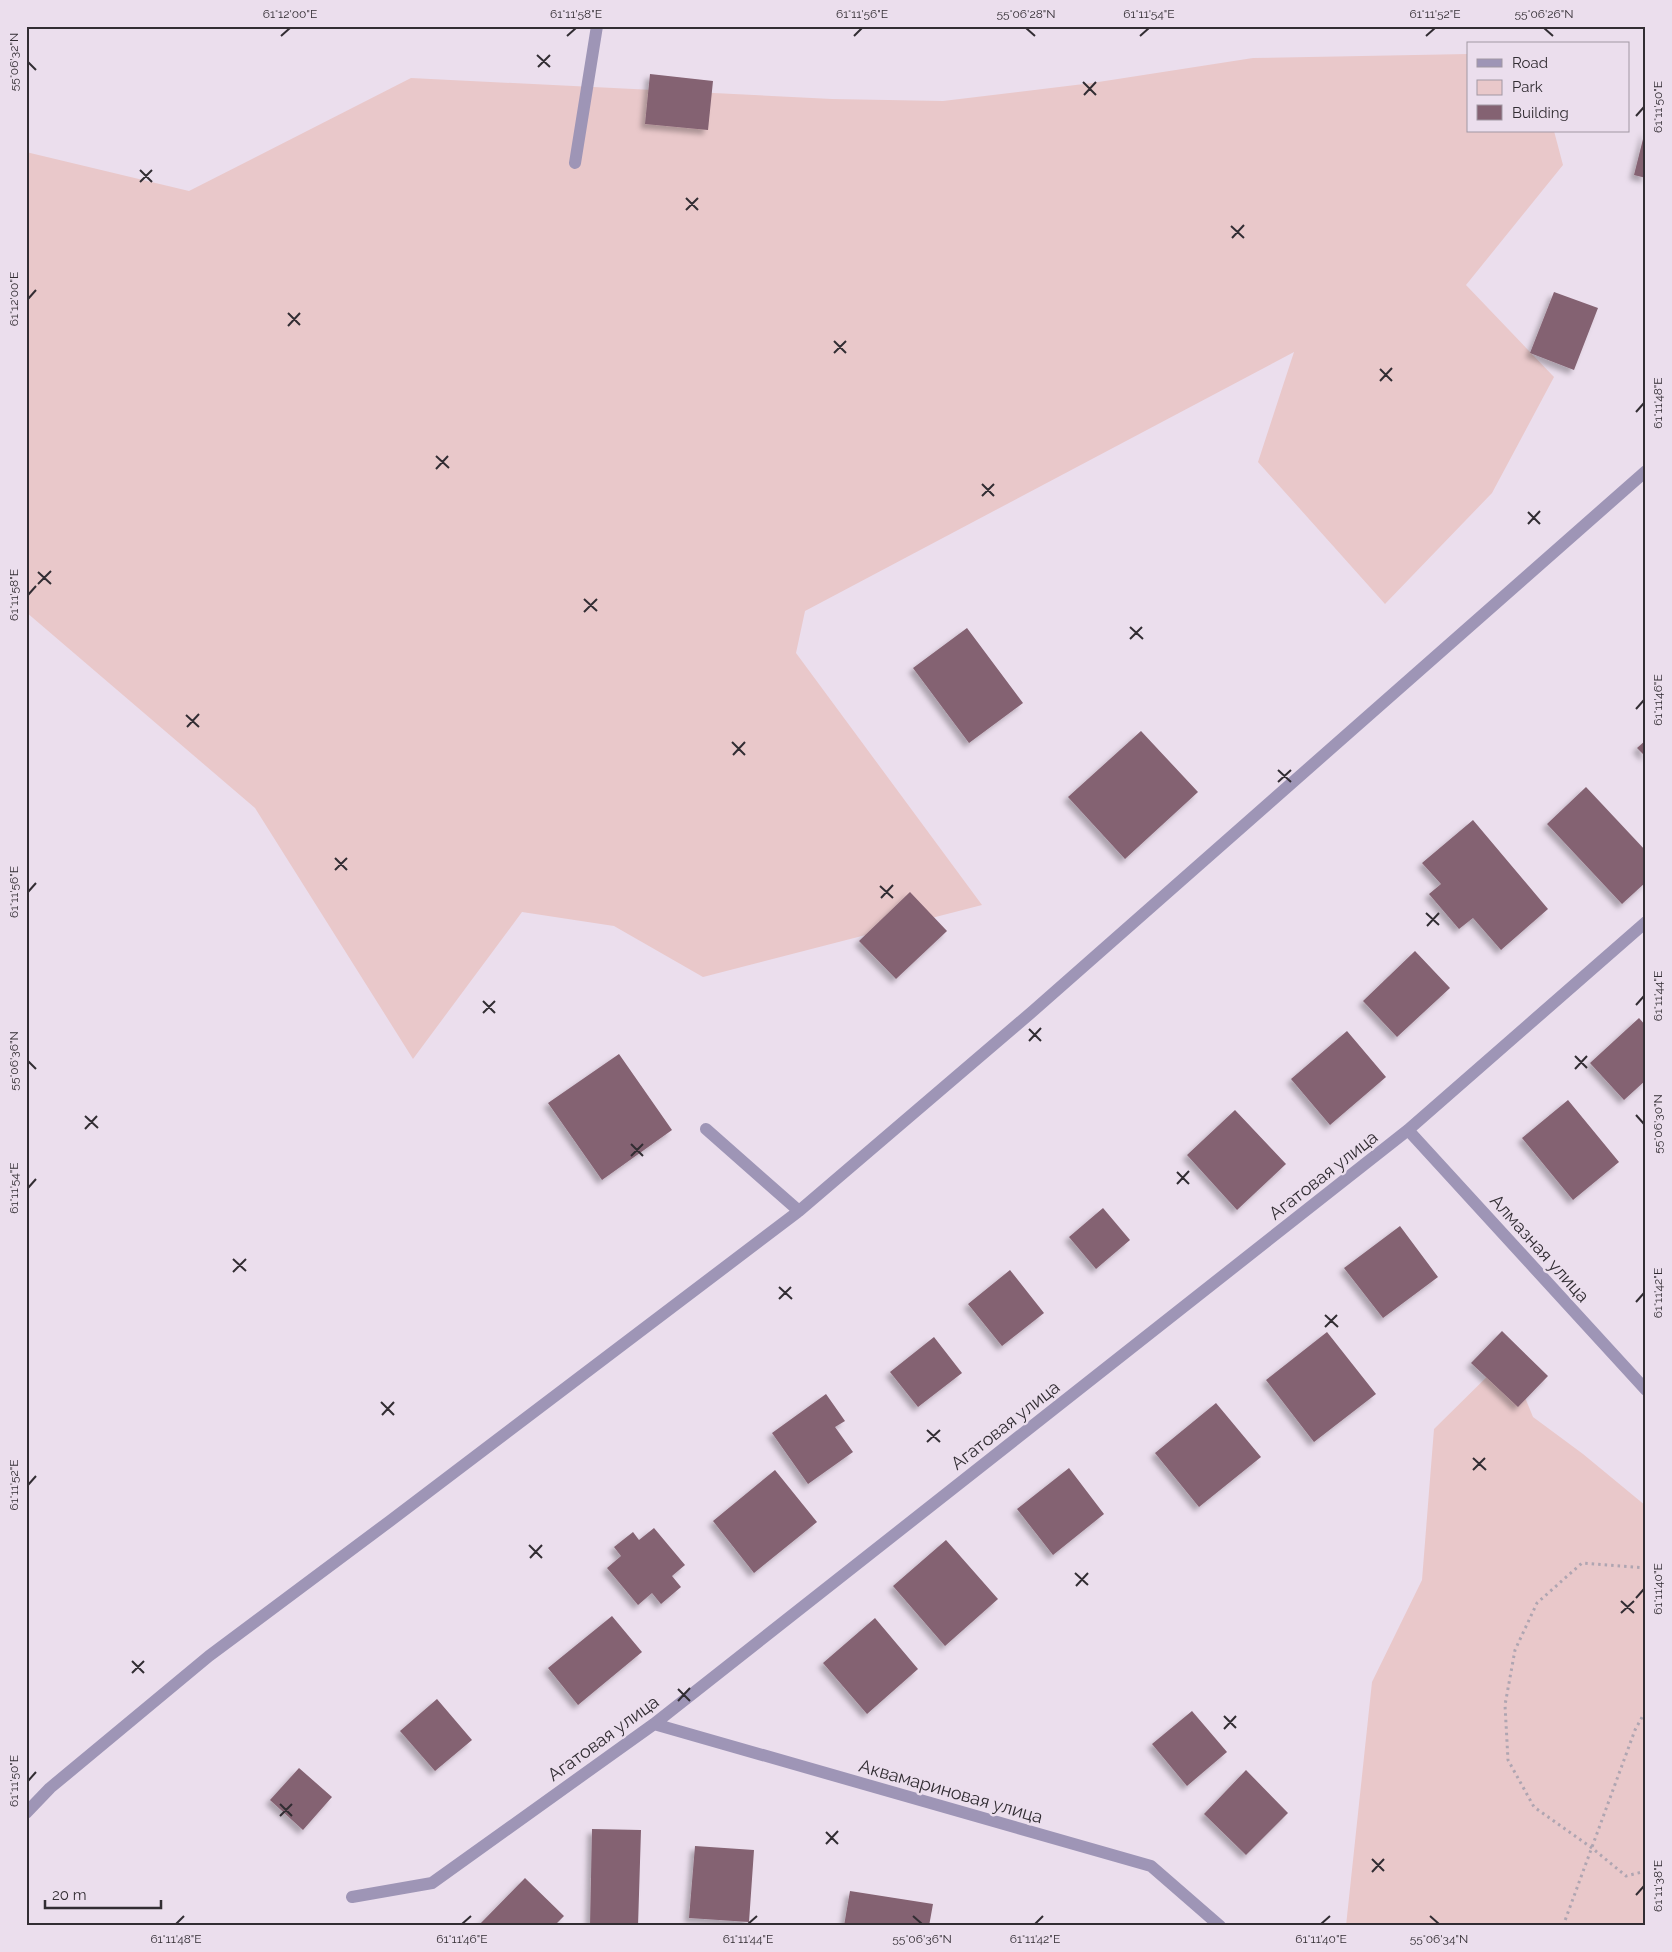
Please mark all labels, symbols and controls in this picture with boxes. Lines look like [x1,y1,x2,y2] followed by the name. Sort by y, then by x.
[263,7,317,21] text: 61°12'00"E
[550,7,602,21] text: 61°11'58"E
[836,7,888,21] text: 61°11'56"E
[996,7,1056,21] text: 55°06'28"N
[1123,7,1175,21] text: 61°11'54"E
[1409,7,1461,21] text: 61°11'52"E
[1514,7,1574,21] text: 55°06'26"N
[7,33,21,91] text: 55°06'32"N
[1467,42,1630,132] legend
[1512,54,1548,72] text: Road
[1512,78,1543,96] text: Park
[1651,81,1665,133] text: 61°11'50"E
[1512,104,1569,122] text: Building
[7,272,21,326] text: 61°12'00"E
[1651,377,1665,429] text: 61°11'48"E
[7,569,21,621] text: 61°11'58"E
[1651,674,1665,726] text: 61°11'46"E
[7,866,21,918] text: 61°11'56"E
[1651,971,1665,1021] text: 61°11'44"E
[7,1031,21,1091] text: 55°06'36"N
[1651,1094,1665,1154] text: 55°06'30"N
[1264,1126,1382,1224] street label: Агатовая улица
[7,1162,21,1214] text: 61°11'54"E
[1486,1190,1594,1306] street label: Алмазная улица
[1651,1268,1665,1318] text: 61°11'42"E
[946,1376,1064,1474] street label: Агатовая улица
[7,1459,21,1511] text: 61°11'52"E
[1651,1563,1665,1615] text: 61°11'40"E
[543,1691,663,1785] street label: Агатовая улица
[7,1755,21,1807] text: 61°11'50"E
[857,1755,1045,1827] street label: Аквамариновая улица
[1651,1860,1665,1912] text: 61°11'38"E
[45,1877,161,1909] scale bar
[52,1886,87,1904] text: 20 m
[150,1932,202,1946] text: 61°11'48"E
[436,1932,488,1946] text: 61°11'46"E
[723,1932,773,1946] text: 61°11'44"E
[892,1932,952,1946] text: 55°06'36"N
[1010,1932,1060,1946] text: 61°11'42"E
[1295,1932,1347,1946] text: 61°11'40"E
[1410,1932,1468,1946] text: 55°06'34"N

